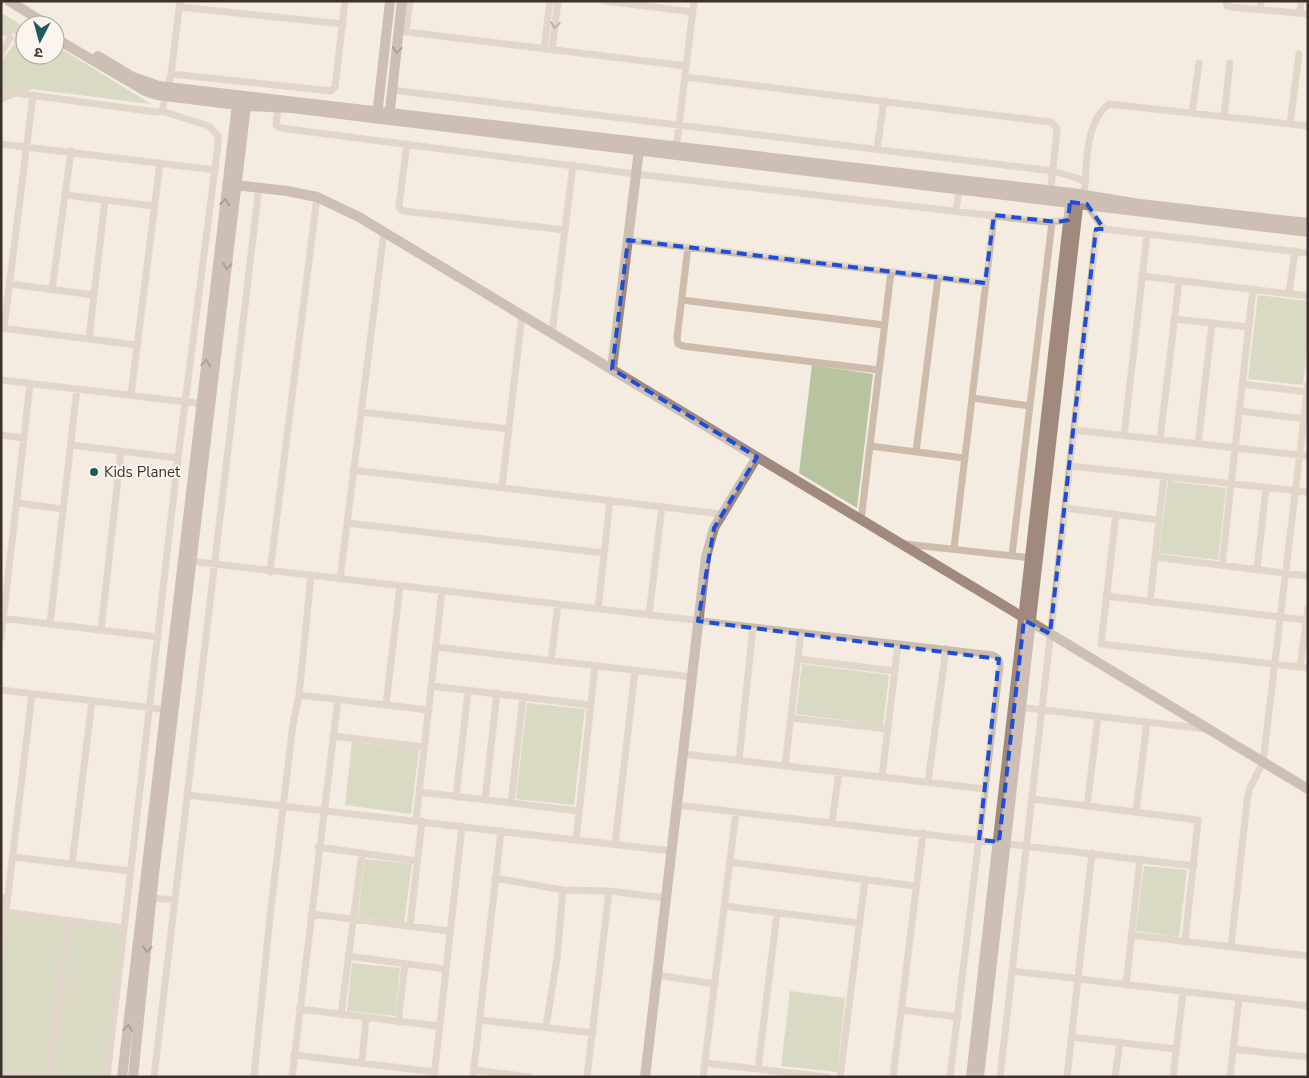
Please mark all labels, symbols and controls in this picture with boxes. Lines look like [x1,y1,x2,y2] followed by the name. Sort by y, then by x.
[15,15,65,65] north arrow
[550,21,561,29] one-way arrow
[33,42,44,62] text: उ
[392,46,403,54] one-way arrow
[219,197,230,205] one-way arrow
[222,262,233,270] one-way arrow
[200,359,211,367] one-way arrow
[104,462,181,482] place label: Kids Planet
[88,466,100,478] marker: Kids Planet
[142,945,153,953] one-way arrow
[122,1024,133,1032] one-way arrow

